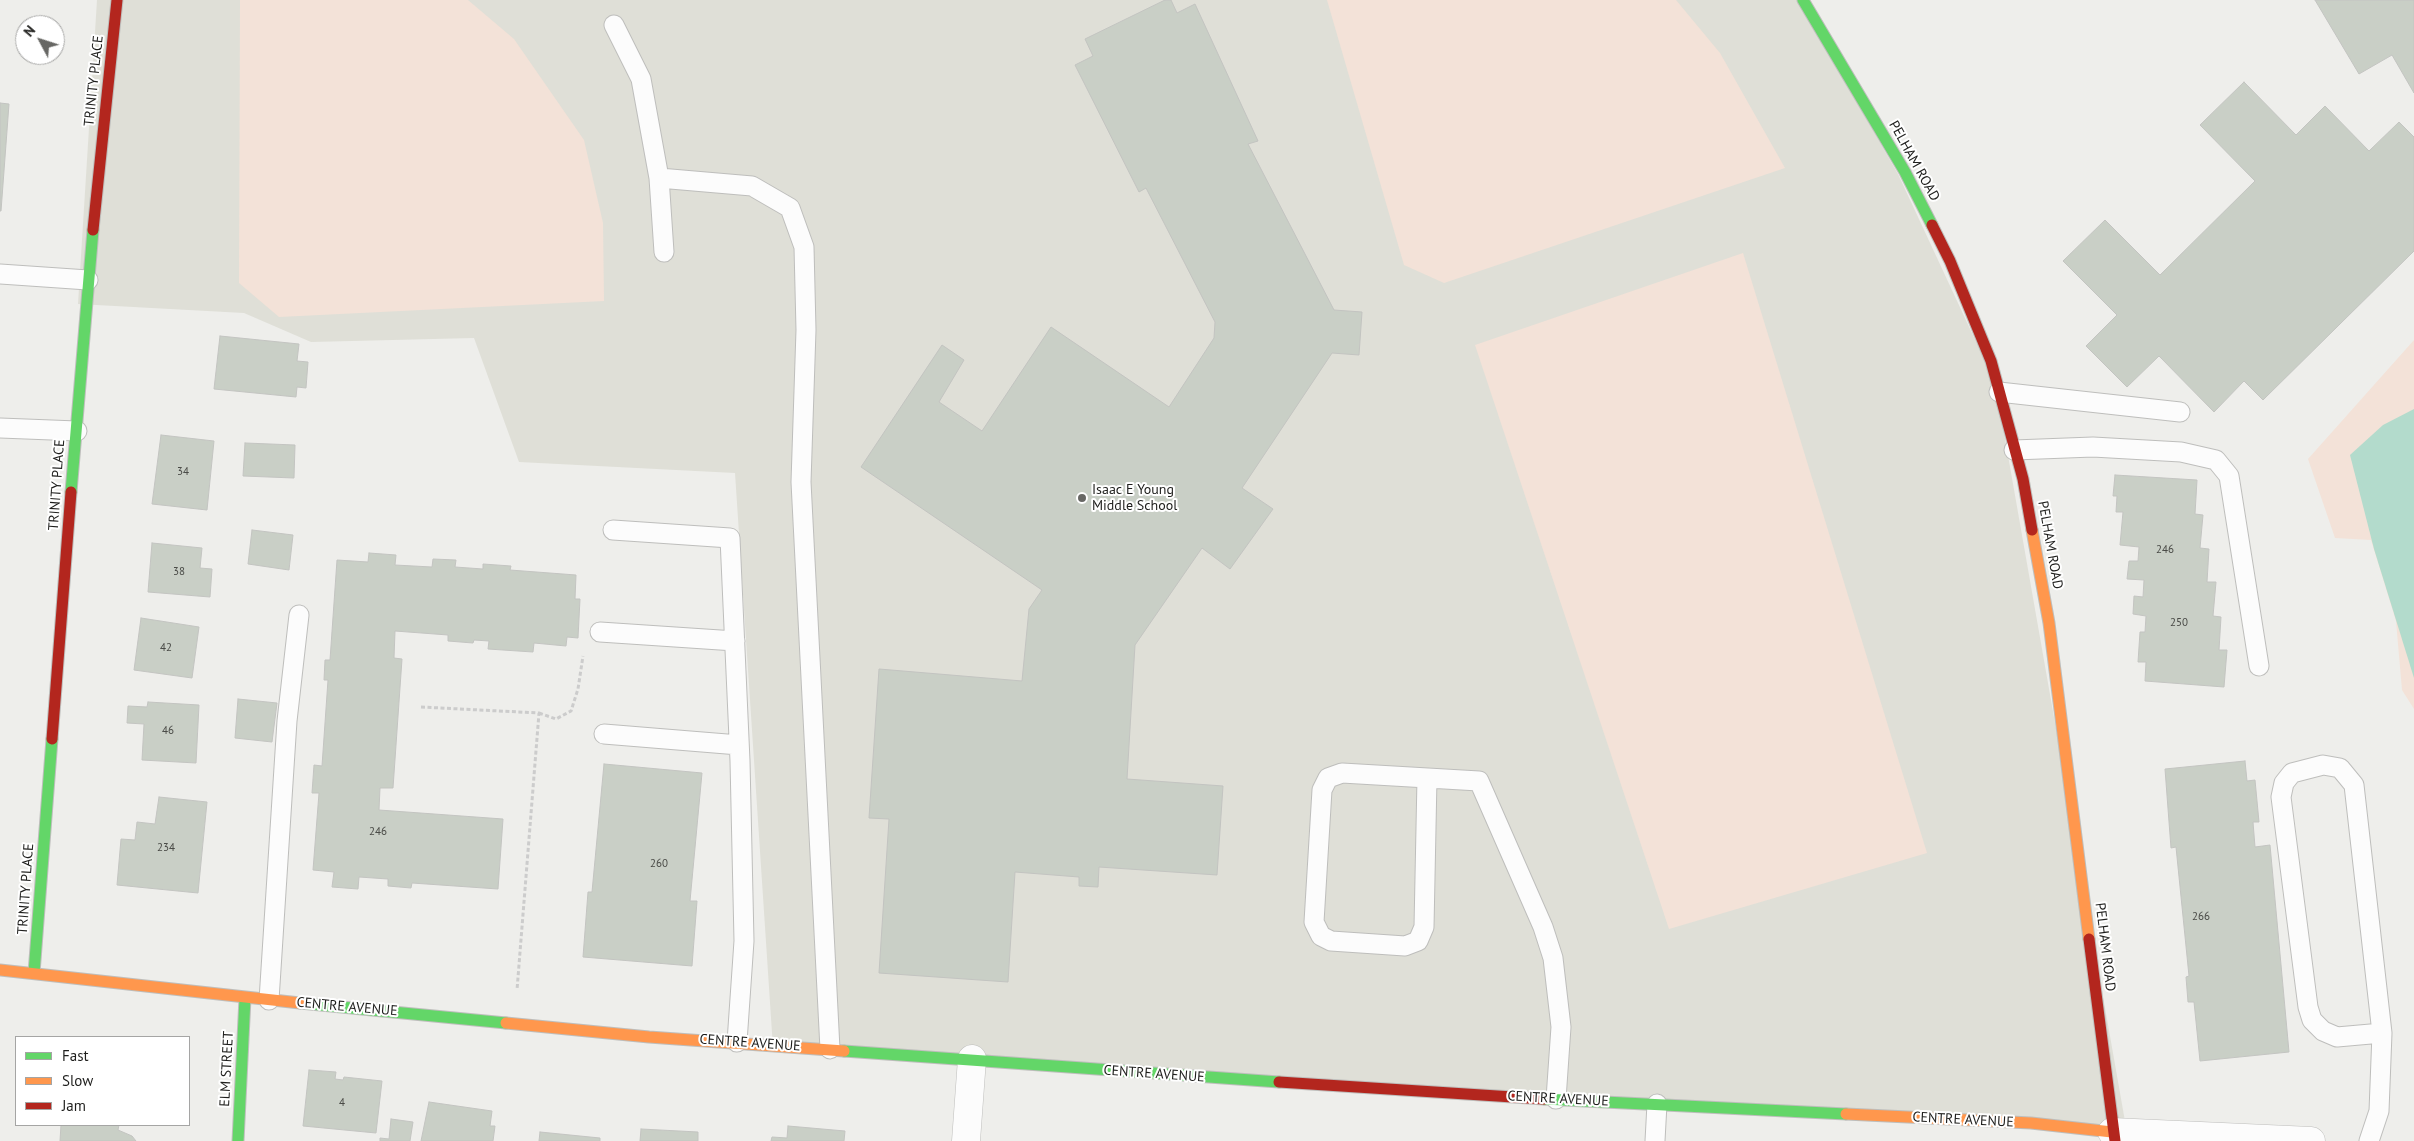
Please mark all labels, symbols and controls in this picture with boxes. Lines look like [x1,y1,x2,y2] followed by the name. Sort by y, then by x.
[15,15,65,65] north arrow
[19,22,39,40] text: N
[81,35,107,127] street label: TRINITY PLACE
[1885,118,1943,204] street label: PELHAM ROAD
[45,439,69,531] street label: TRINITY PLACE
[177,465,189,479] house number: 34
[1092,482,1177,514] place label: Isaac E Young Middle School
[1076,492,1088,504] marker: Isaac E Young Middle School
[2034,500,2066,590] street label: PELHAM ROAD
[2156,543,2174,557] house number: 246
[173,565,185,579] house number: 38
[2170,616,2188,630] house number: 250
[160,641,172,655] house number: 42
[162,724,174,738] house number: 46
[369,825,387,839] house number: 246
[157,841,175,855] house number: 234
[14,843,38,935] street label: TRINITY PLACE
[650,857,668,871] house number: 260
[2091,902,2119,992] street label: PELHAM ROAD
[2192,910,2210,924] house number: 266
[296,994,398,1020] street label: CENTRE AVENUE
[217,1031,237,1107] street label: ELM STREET
[699,1031,801,1055] street label: CENTRE AVENUE
[15,1036,190,1126] legend
[62,1046,89,1065] text: Fast
[1103,1062,1205,1086] street label: CENTRE AVENUE
[62,1071,93,1090] text: Slow
[1507,1088,1609,1110] street label: CENTRE AVENUE
[62,1096,86,1115] text: Jam
[339,1096,345,1110] house number: 4
[1912,1109,2014,1131] street label: CENTRE AVENUE

